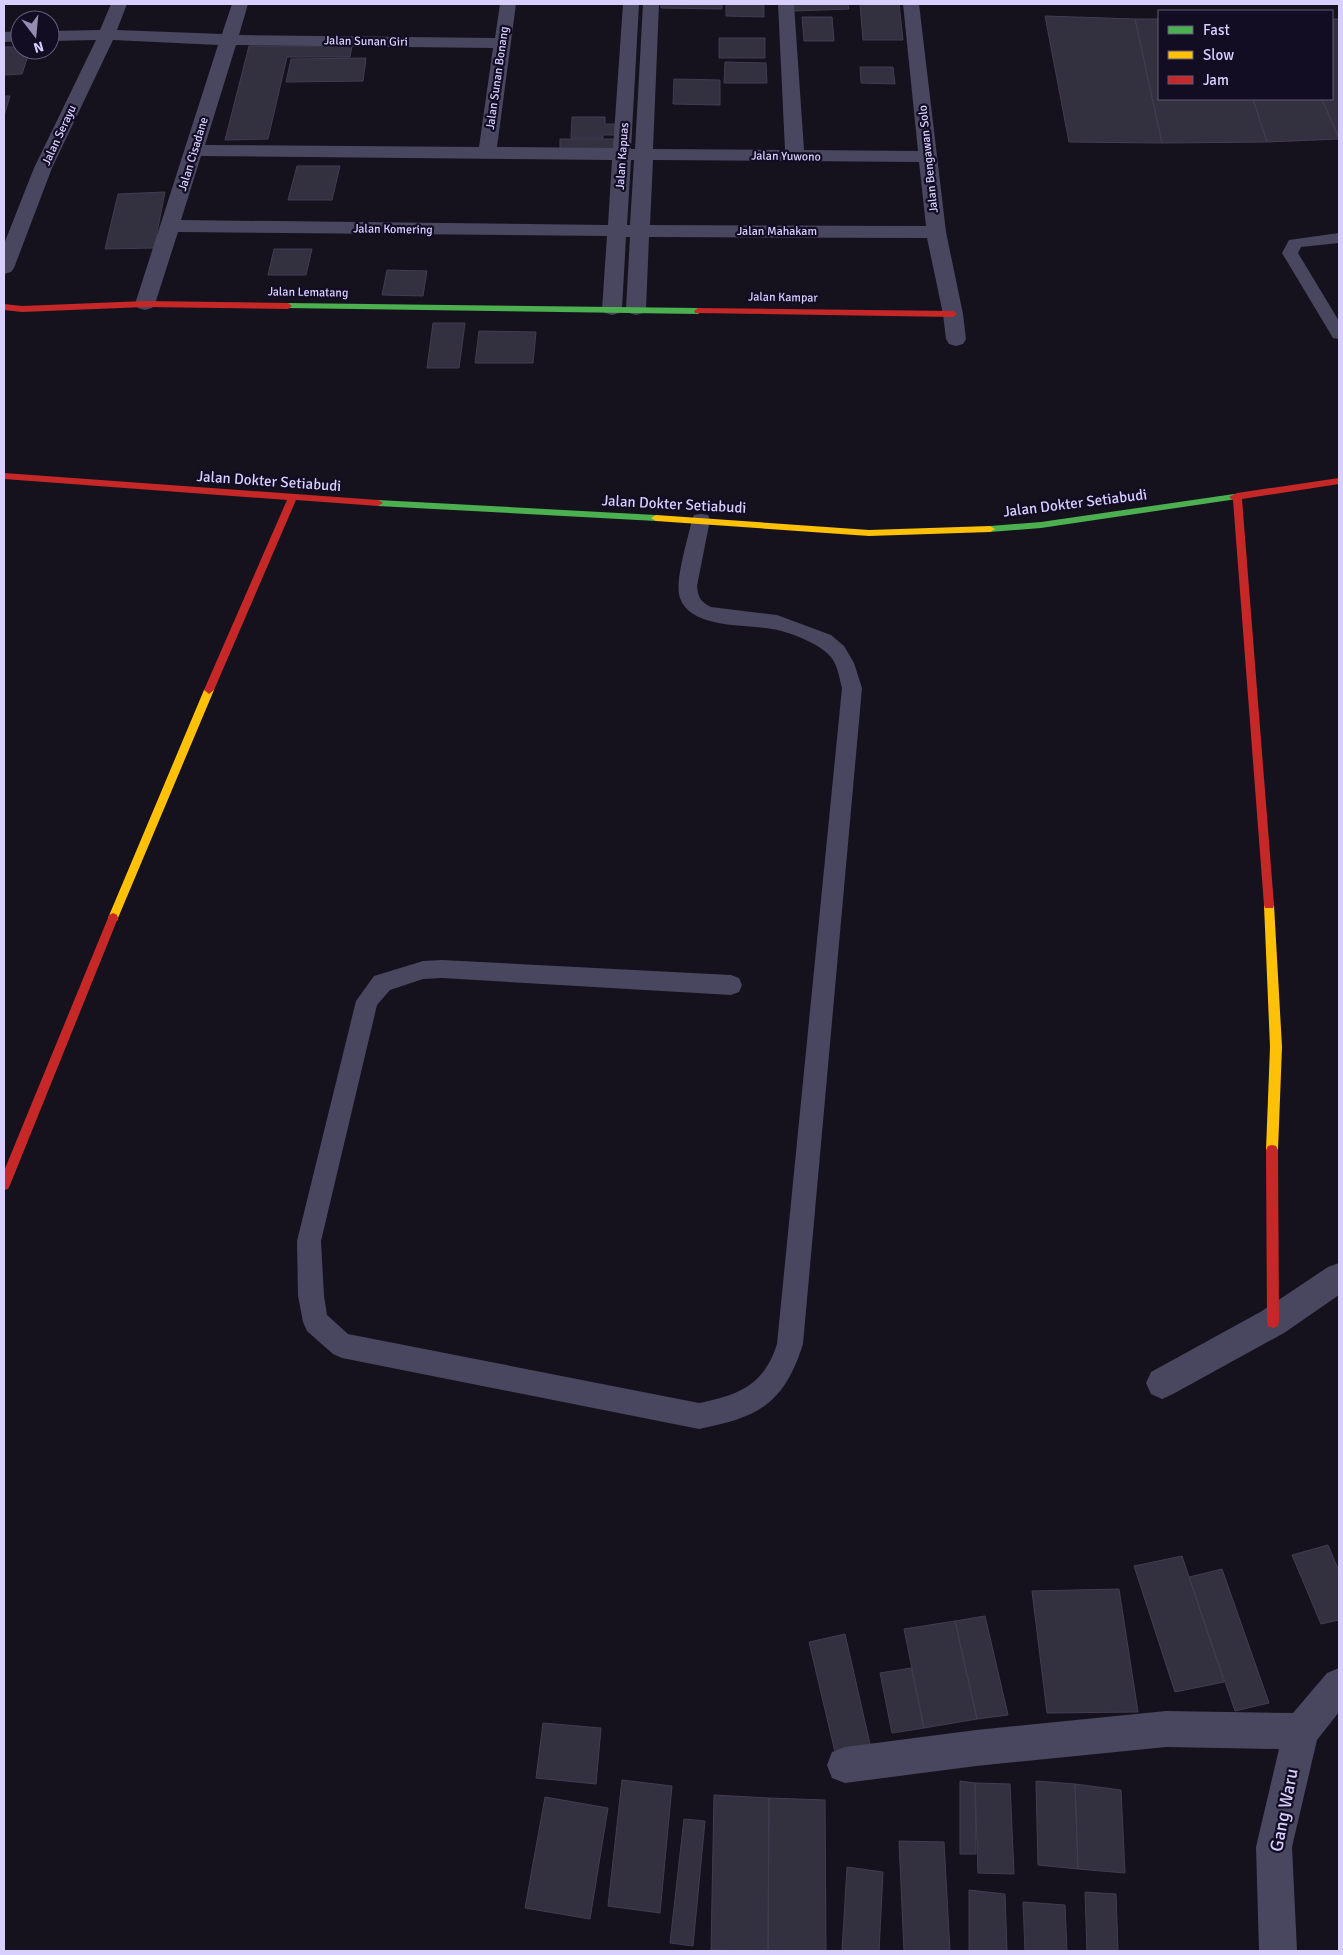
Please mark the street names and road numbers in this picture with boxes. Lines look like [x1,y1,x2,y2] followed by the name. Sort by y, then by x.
[483,26,512,131] street label: Jalan Sunan Bonang
[324,33,408,50] street label: Jalan Sunan Giri
[39,103,80,168] street label: Jalan Serayu
[915,104,942,214] street label: Jalan Bengawan Solo
[175,115,212,193] street label: Jalan Cisadane
[613,122,632,190] street label: Jalan Kapuas
[751,148,821,165] street label: Jalan Yuwono
[353,221,433,238] street label: Jalan Komering
[737,224,817,239] street label: Jalan Mahakam
[268,284,348,301] street label: Jalan Lematang
[748,289,819,306] street label: Jalan Kampar
[196,467,342,495] street label: Jalan Dokter Setiabudi
[1002,485,1148,521] street label: Jalan Dokter Setiabudi
[601,491,747,517] street label: Jalan Dokter Setiabudi
[1265,1767,1303,1853] street label: Gang Waru

